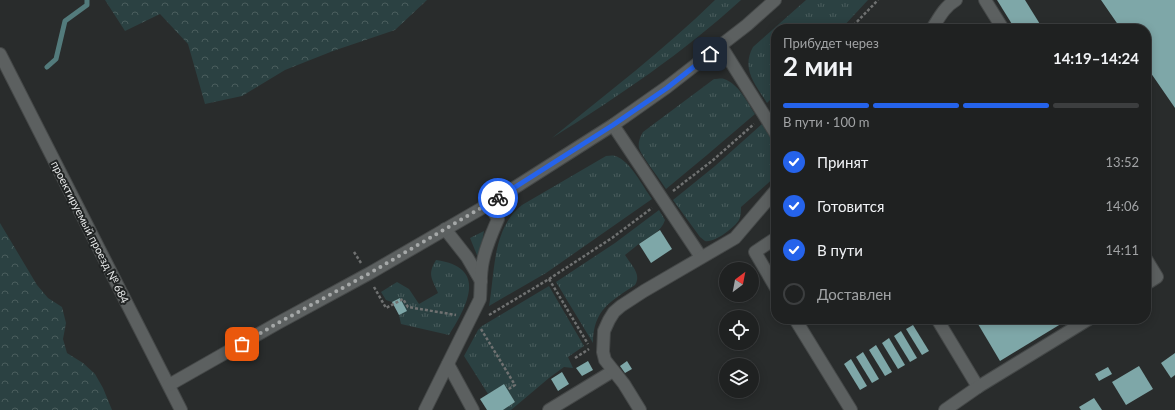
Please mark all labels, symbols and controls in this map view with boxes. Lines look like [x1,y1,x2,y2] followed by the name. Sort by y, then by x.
[783,35,879,51] text: Прибудет через
[693,37,727,71] pin
[699,43,721,65] icon: home
[1053,49,1139,67] text: 14:19–14:24
[783,50,853,82] text: 2 мин
[783,114,869,130] text: В пути · 100 m
[783,151,805,173] icon: check
[817,153,868,171] text: Принят
[1106,154,1139,170] text: 13:52
[49,159,132,306] street label: проектируемый проезд № 684
[478,178,518,218] courier
[487,187,509,209] icon: bike
[783,195,805,217] icon: check
[817,197,884,215] text: Готовится
[1106,198,1139,214] text: 14:06
[783,239,805,261] icon: check
[817,241,863,259] text: В пути
[1106,242,1139,258] text: 14:11
[719,262,759,302] north arrow
[719,262,759,398] map controls
[817,285,892,303] text: Доставлен
[719,310,759,350] button: locate
[225,327,259,361] pin
[231,333,253,355] icon: bag
[719,358,759,398] button: layers

